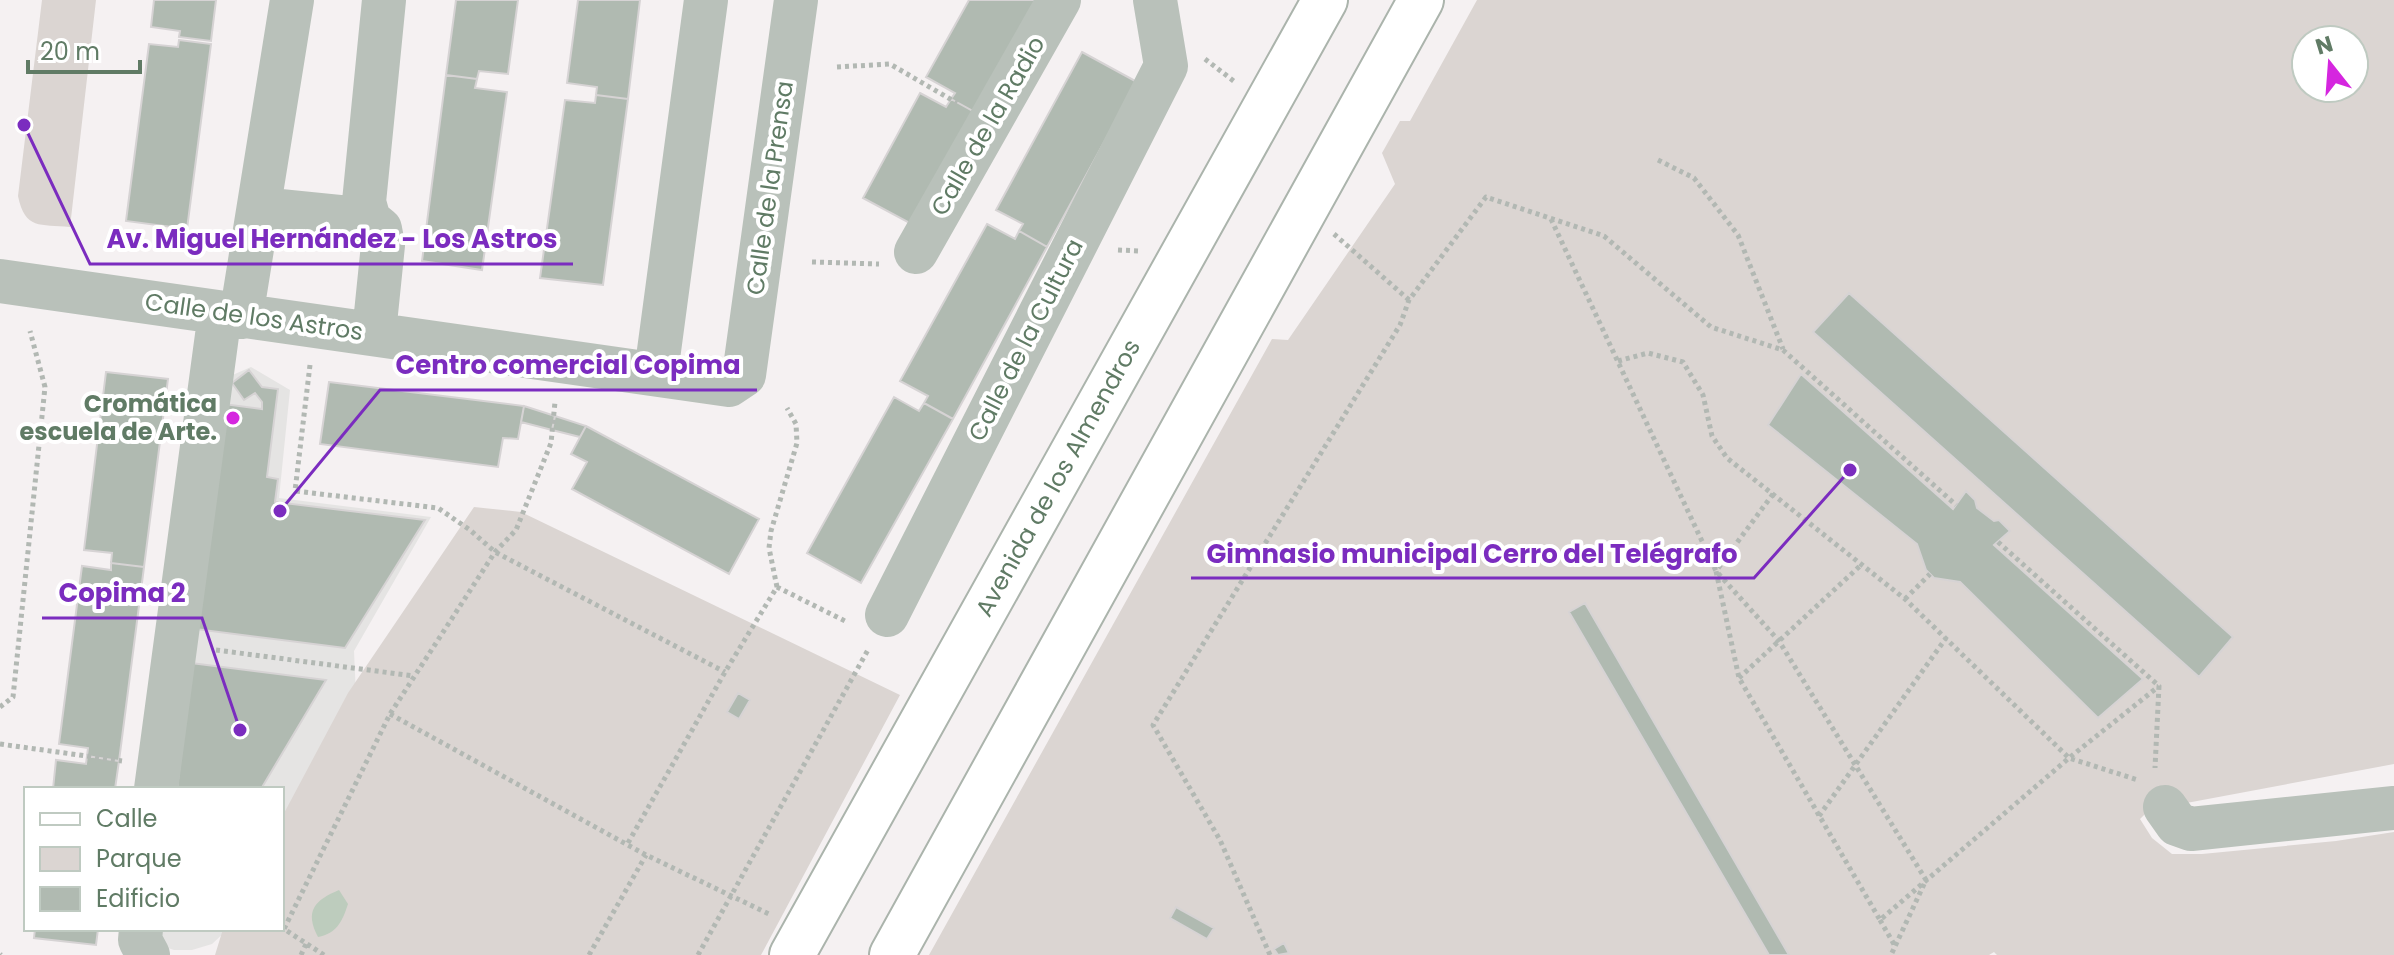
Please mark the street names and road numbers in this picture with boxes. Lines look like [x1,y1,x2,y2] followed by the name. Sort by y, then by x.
[923,30,1052,222] street label: Calle de la Radio
[738,79,801,297] street label: Calle de la Prensa
[960,233,1091,447] street label: Calle de la Cultura
[143,285,365,348] street label: Calle de los Astros
[967,333,1148,622] street label: Avenida de los Almendros

